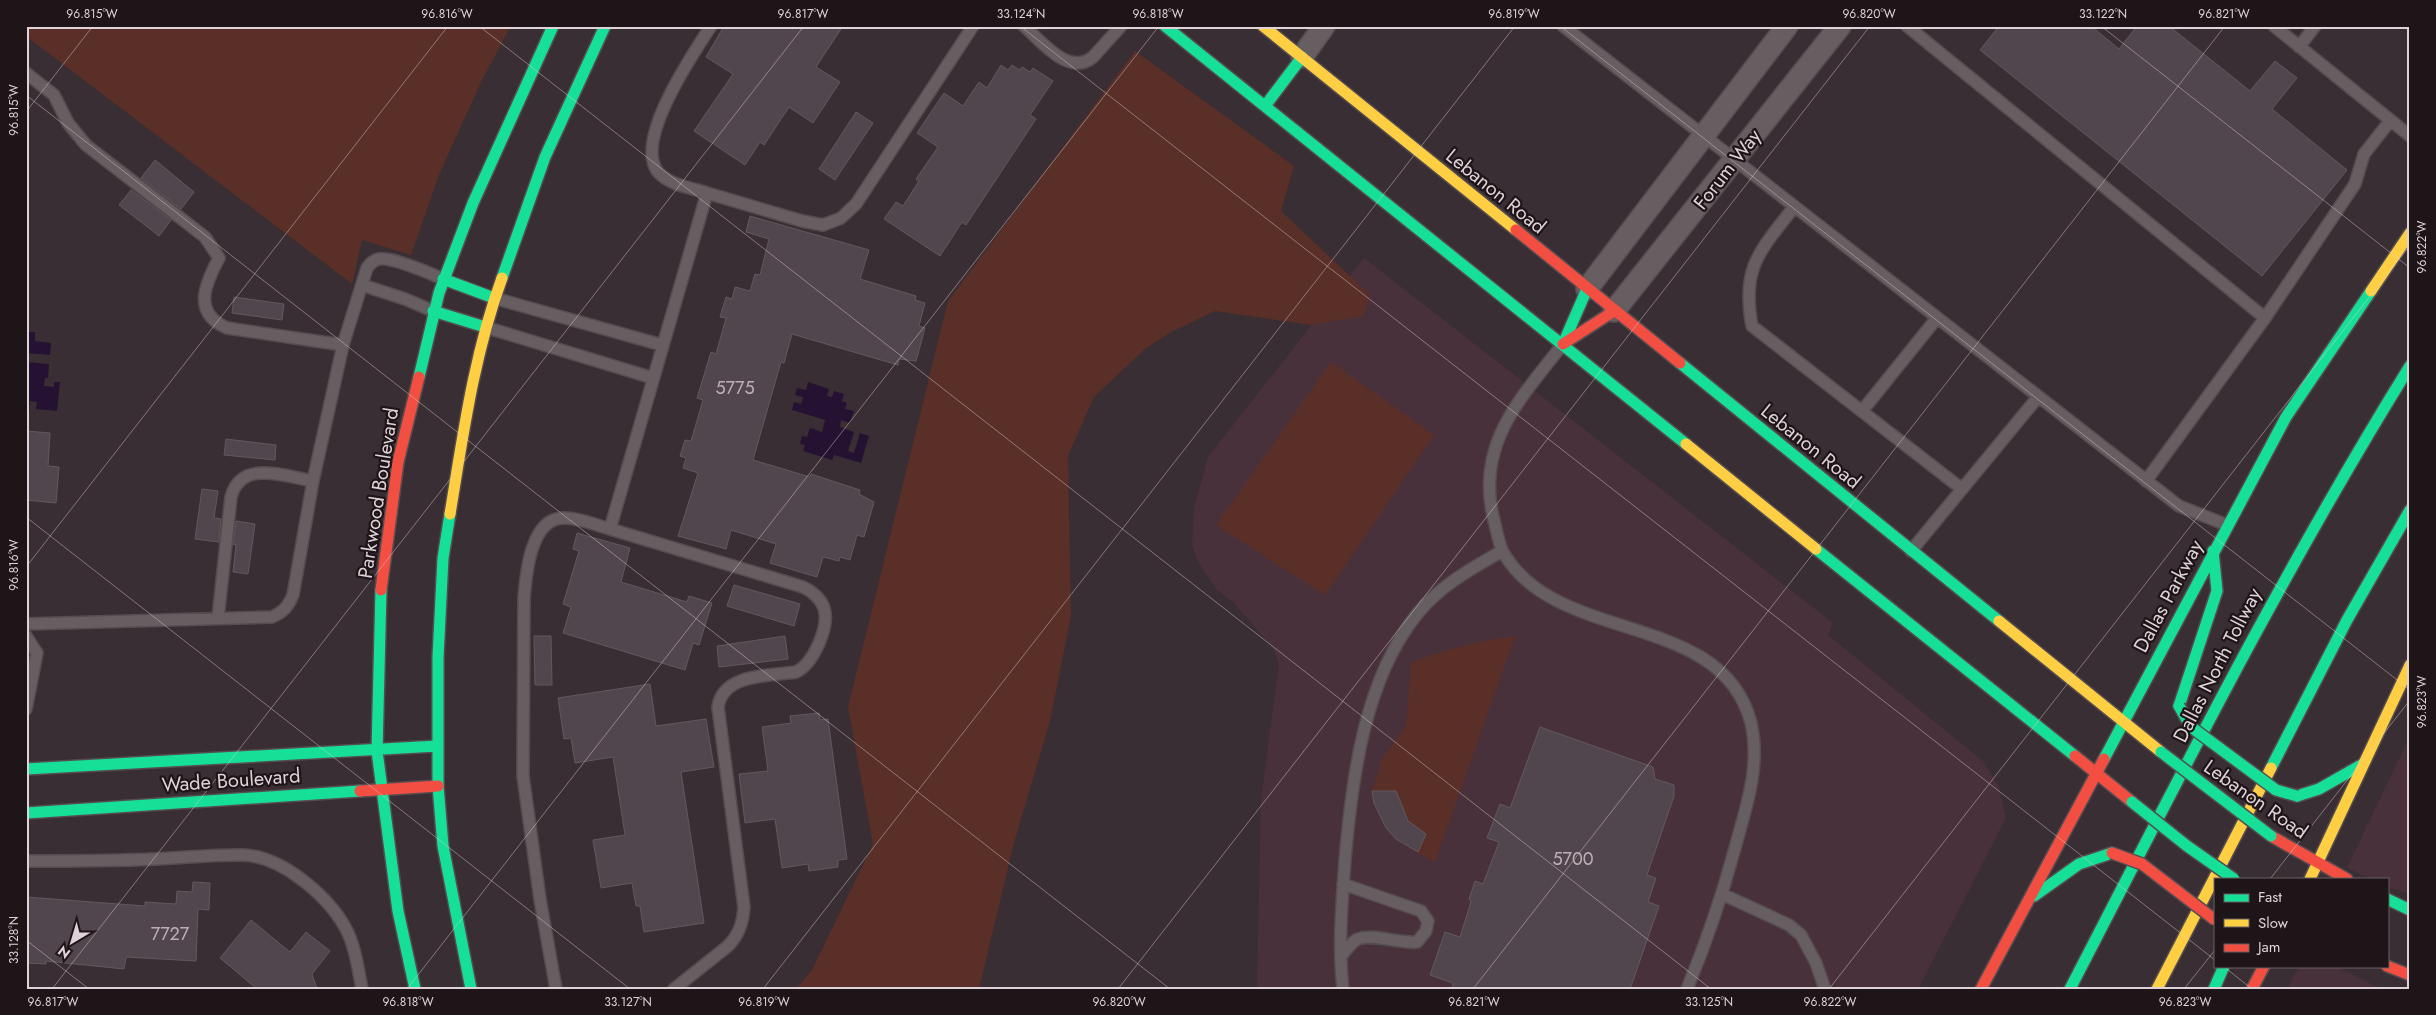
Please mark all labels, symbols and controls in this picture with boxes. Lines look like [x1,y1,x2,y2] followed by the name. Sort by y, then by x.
[66,5,118,23] text: 96.815°W
[421,5,473,23] text: 96.816°W
[778,5,829,23] text: 96.817°W
[997,5,1045,23] text: 33.124°N
[1132,5,1184,23] text: 96.818°W
[1488,5,1540,23] text: 96.819°W
[1842,5,1896,23] text: 96.820°W
[2079,5,2127,23] text: 33.122°N
[2198,5,2250,23] text: 96.821°W
[5,84,23,136] text: 96.815°W
[1687,123,1768,216] street label: Forum Way
[1439,142,1552,241] street label: Lebanon Road
[2413,220,2431,273] text: 96.822°W
[715,375,755,401] house number: 5775
[1754,397,1867,496] street label: Lebanon Road
[351,406,406,580] street label: Parkwood Boulevard
[2127,535,2210,658] street label: Dallas Parkway
[5,539,23,591] text: 96.816°W
[2166,583,2269,748] street label: Dallas North Tollway
[2413,676,2431,728] text: 96.823°W
[2198,753,2314,846] street label: Lebanon Road
[161,761,301,800] street label: Wade Boulevard
[1552,846,1594,872] house number: 5700
[2214,878,2388,968] legend
[2258,886,2282,908] text: Fast
[2258,912,2289,934] text: Slow
[5,916,23,964] text: 33.128°N
[48,918,98,968] north arrow
[151,921,190,947] house number: 7727
[2256,936,2281,958] text: Jam
[53,941,75,964] text: N
[28,993,79,1011] text: 96.817°W
[382,993,434,1011] text: 96.818°W
[604,993,652,1011] text: 33.127°N
[738,993,790,1011] text: 96.819°W
[1092,993,1146,1011] text: 96.820°W
[1448,993,1500,1011] text: 96.821°W
[1685,993,1733,1011] text: 33.125°N
[1804,993,1857,1011] text: 96.822°W
[2159,993,2211,1011] text: 96.823°W

